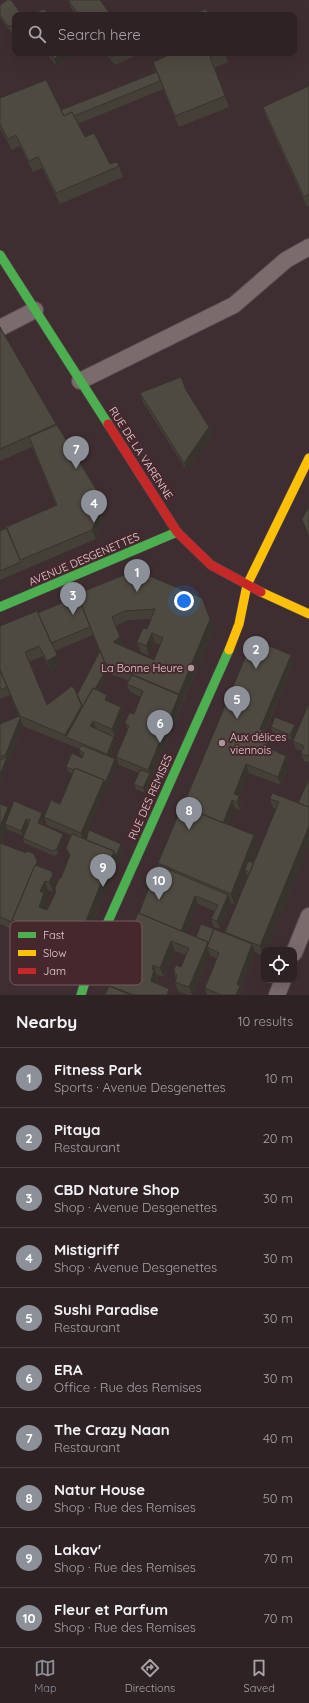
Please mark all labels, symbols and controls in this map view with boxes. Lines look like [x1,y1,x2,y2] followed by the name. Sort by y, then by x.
[12,12,297,56] search box
[26,23,48,45] icon: search
[58,25,141,44] text: Search here
[106,404,176,502] street label: RUE DE LA VARENNE
[63,436,89,469] pin: 7
[81,490,107,523] pin: 4
[26,529,142,589] street label: AVENUE DESGENETTES
[124,559,150,592] pin: 1
[60,582,86,615] pin: 3
[174,591,194,611] your location
[243,636,269,669] pin: 2
[101,661,183,675] place label: La Bonne Heure
[186,663,196,673] marker: La Bonne Heure
[224,686,250,719] pin: 5
[147,710,173,743] pin: 6
[230,730,286,757] place label: Aux délices viennois
[217,738,227,748] marker: Aux délices viennois
[125,752,175,842] street label: RUE DES REMISES
[176,797,202,830] pin: 8
[90,854,116,887] pin: 9
[146,867,172,900] pin: 10
[10,921,142,985] legend
[43,928,65,942] text: Fast
[43,946,67,960] text: Slow
[261,947,297,983] map controls
[261,947,297,983] button: locate
[43,964,66,978] text: Jam
[16,1011,77,1032] text: Nearby
[238,1013,293,1029] text: 10 results
[54,1060,142,1079] text: Fitness Park
[26,1070,32,1086] text: 1
[265,1070,293,1086] text: 10 m
[54,1079,226,1095] text: Sports · Avenue Desgenettes
[54,1120,100,1139] text: Pitaya
[25,1130,33,1146] text: 2
[263,1130,293,1146] text: 20 m
[54,1139,120,1155] text: Restaurant
[54,1180,179,1199] text: CBD Nature Shop
[26,1190,32,1206] text: 3
[263,1190,293,1206] text: 30 m
[54,1199,217,1215] text: Shop · Avenue Desgenettes
[54,1240,119,1259] text: Mistigriff
[25,1250,33,1266] text: 4
[263,1250,293,1266] text: 30 m
[54,1259,217,1275] text: Shop · Avenue Desgenettes
[54,1300,159,1319] text: Sushi Paradise
[25,1310,33,1326] text: 5
[263,1310,293,1326] text: 30 m
[54,1319,120,1335] text: Restaurant
[54,1360,82,1379] text: ERA
[25,1370,33,1386] text: 6
[263,1370,293,1386] text: 30 m
[54,1379,202,1395] text: Office · Rue des Remises
[54,1420,170,1439] text: The Crazy Naan
[25,1430,33,1446] text: 7
[263,1430,293,1446] text: 40 m
[54,1439,120,1455] text: Restaurant
[54,1480,145,1499] text: Natur House
[25,1490,33,1506] text: 8
[263,1490,293,1506] text: 50 m
[54,1499,196,1515] text: Shop · Rue des Remises
[54,1540,101,1559] text: Lakav'
[25,1550,33,1566] text: 9
[263,1550,293,1566] text: 70 m
[54,1559,196,1575] text: Shop · Rue des Remises
[54,1600,168,1619] text: Fleur et Parfum
[22,1610,36,1626] text: 10
[263,1610,293,1626] text: 70 m
[54,1619,196,1635] text: Shop · Rue des Remises
[34,1657,57,1695] tab: Map
[125,1657,175,1695] tab: Directions
[243,1657,275,1695] tab: Saved

